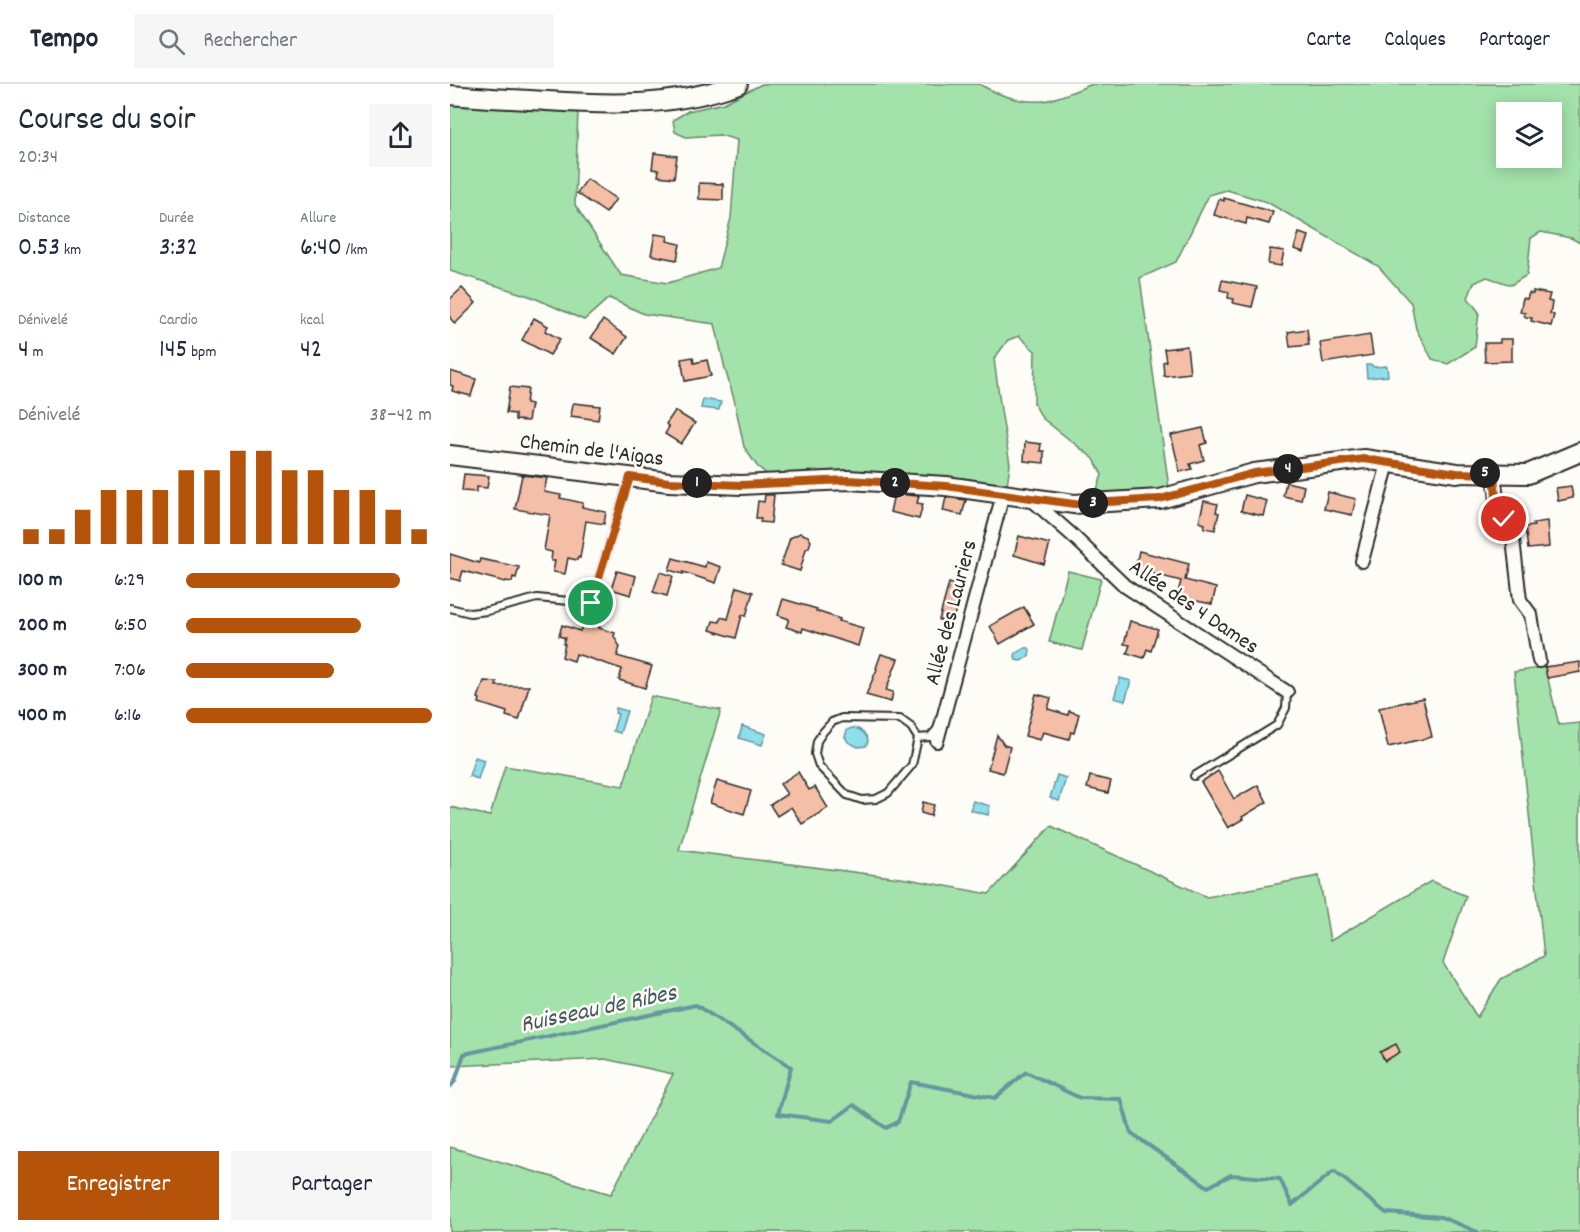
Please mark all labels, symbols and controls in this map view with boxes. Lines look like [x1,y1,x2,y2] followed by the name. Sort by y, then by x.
[134,14,554,68] search box
[30,21,98,61] text: Tempo
[155,25,188,58] icon: search
[203,26,297,57] text: Rechercher
[1306,26,1351,56] text: Carte
[1384,26,1446,56] text: Calques
[1479,26,1550,56] text: Partager
[18,98,196,145] text: Course du soir
[1496,102,1562,168] map controls
[1496,102,1562,168] button: layers
[369,104,432,167] button: share
[18,144,58,172] text: 20:34
[18,207,70,230] text: Distance
[159,207,194,230] text: Durée
[300,207,336,230] text: Allure
[18,230,60,267] text: 0.53
[159,230,198,267] text: 3:32
[300,230,342,267] text: 6:40
[60,239,81,262] text: km
[342,239,368,262] text: /km
[18,309,68,332] text: Dénivelé
[159,309,198,332] text: Cardio
[300,309,324,332] text: kcal
[18,332,29,369] text: 4
[159,332,188,369] text: 145
[300,332,322,369] text: 42
[29,341,43,364] text: m
[188,341,217,364] text: bpm
[18,402,80,430] text: Dénivelé
[370,402,432,430] text: 38–42 m
[518,427,665,476] street label: Chemin de l'Aigas
[1273,454,1303,484] pin: 4
[1285,457,1291,480] text: 4
[1470,458,1500,488] pin: 5
[1481,461,1489,484] text: 5
[682,468,712,498] pin: 1
[880,468,910,498] pin: 2
[695,471,699,494] text: 1
[892,471,899,494] text: 2
[1078,488,1108,518] pin: 3
[1089,491,1097,514] text: 3
[1478,493,1529,544] pin
[1487,502,1520,535] icon: check
[918,537,987,689] street label: Allée des Lauriers
[1122,553,1264,663] street label: Allée des 4 Dames
[18,567,63,595] text: 100 m
[114,567,145,595] text: 6:29
[565,577,616,628] pin
[574,586,607,619] icon: arrive
[18,612,67,640] text: 200 m
[114,612,147,640] text: 6:50
[18,657,67,685] text: 300 m
[114,657,146,685] text: 7:06
[18,702,66,730] text: 400 m
[114,702,141,730] text: 6:16
[517,977,681,1043] water label: Ruisseau de Ribes
[18,1151,219,1220] button: Enregistrer
[231,1151,432,1220] button: Partager

